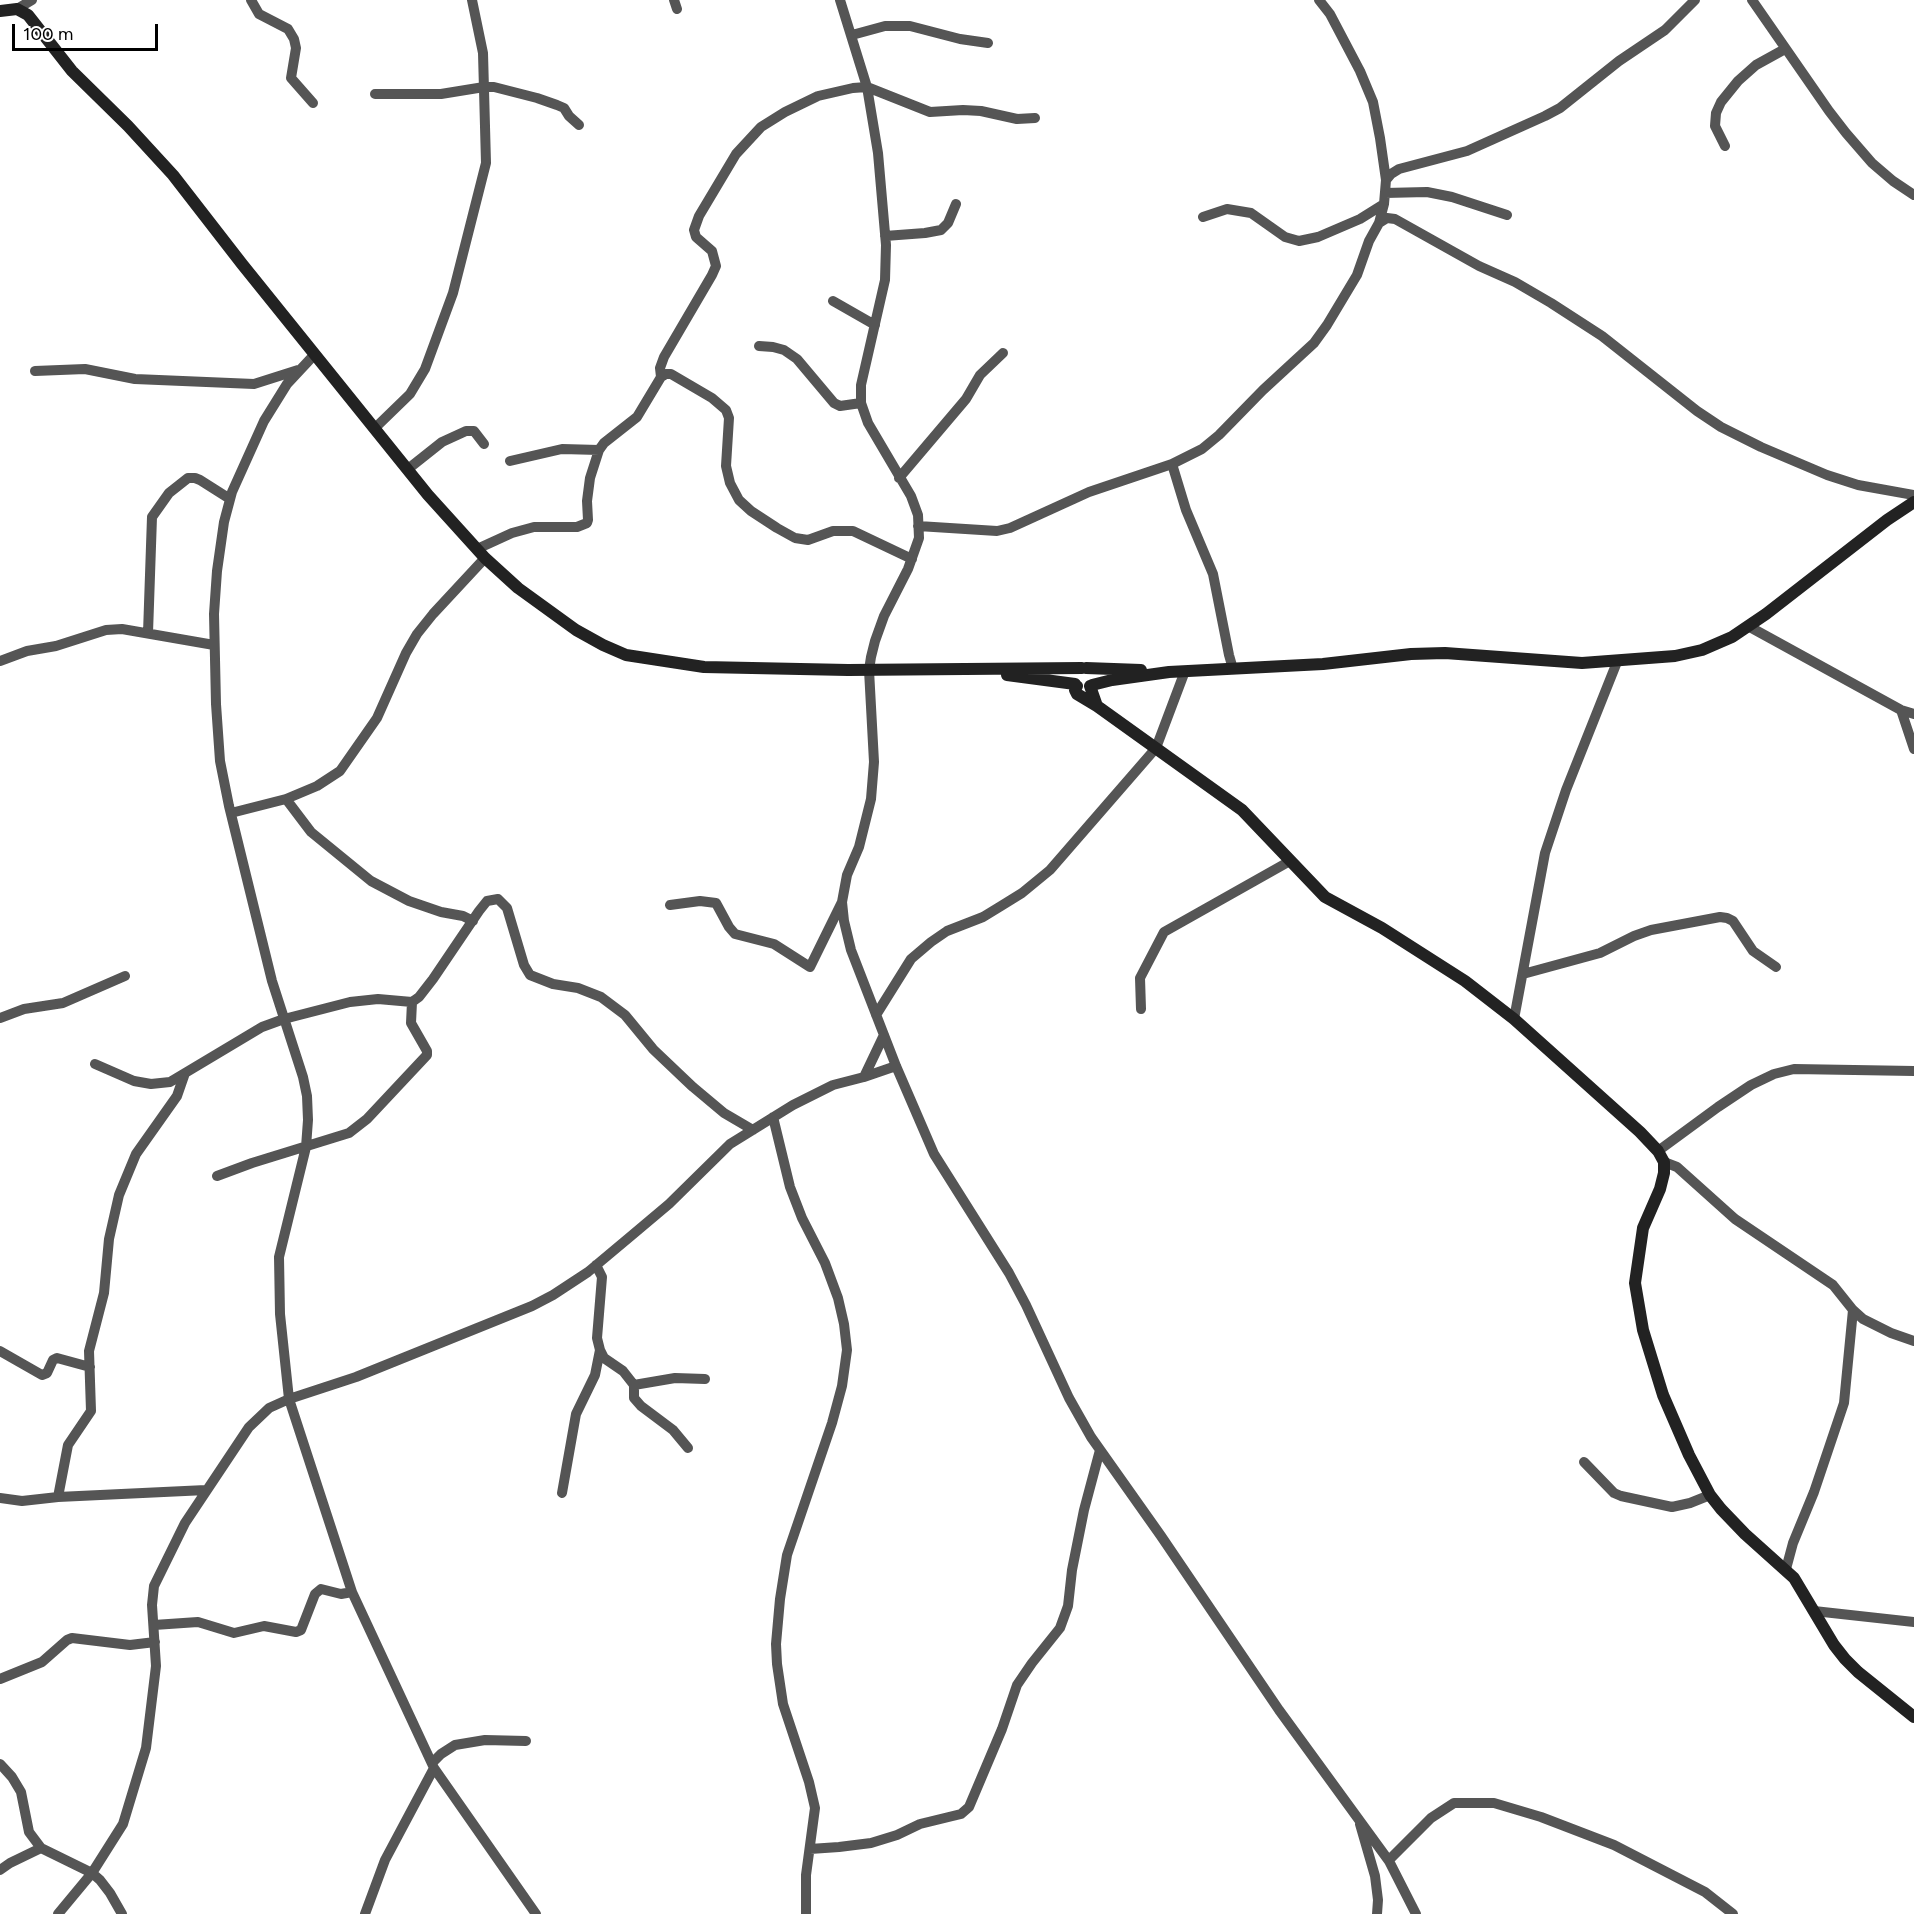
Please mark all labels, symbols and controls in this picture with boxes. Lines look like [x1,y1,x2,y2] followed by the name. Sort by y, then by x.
[15,12,160,50] scale bar
[23,23,73,45] text: 100 m

